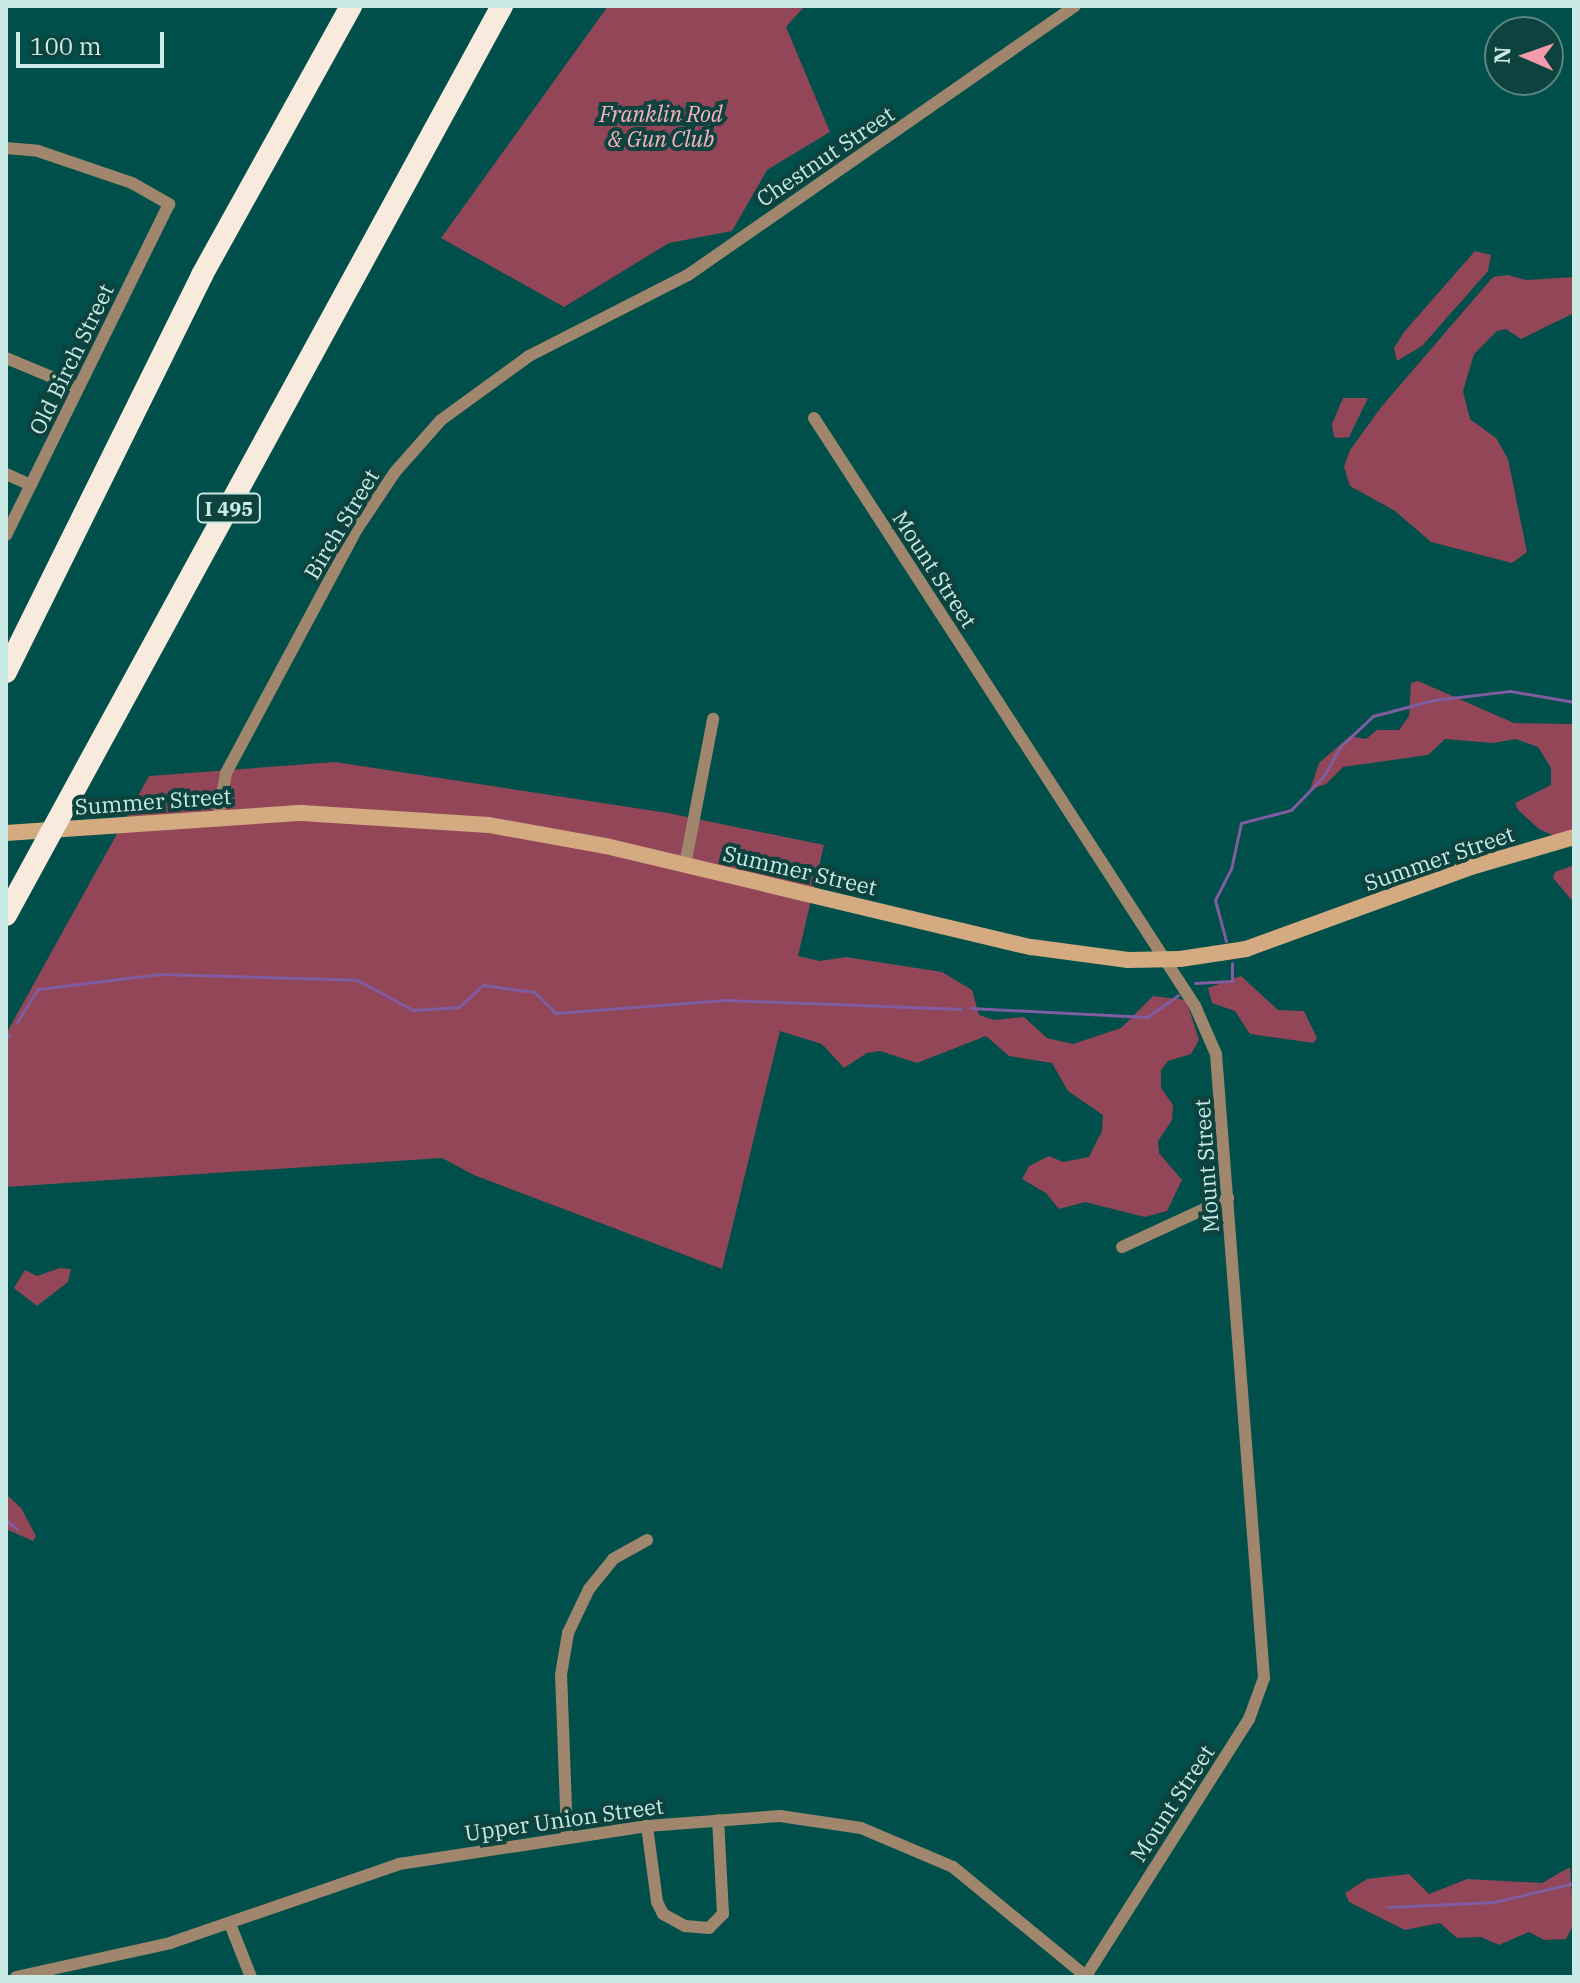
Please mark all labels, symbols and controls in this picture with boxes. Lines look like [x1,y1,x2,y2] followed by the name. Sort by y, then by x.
[20,16,168,66] scale bar
[1484,16,1564,96] north arrow
[30,30,102,62] text: 100 m
[1487,46,1516,64] text: N
[599,100,723,152] park label: Franklin Rod & Gun Club
[751,100,899,212] street label: Chestnut Street
[23,279,119,439] street label: Old Birch Street
[298,464,384,584] street label: Birch Street
[195,492,263,524] road number: I 495
[887,506,983,632] street label: Mount Street
[74,782,232,820] street label: Summer Street
[1361,820,1517,896] street label: Summer Street
[721,839,879,901] street label: Summer Street
[1188,1098,1224,1234] street label: Mount Street
[1124,1740,1220,1866] street label: Mount Street
[463,1792,665,1846] street label: Upper Union Street

